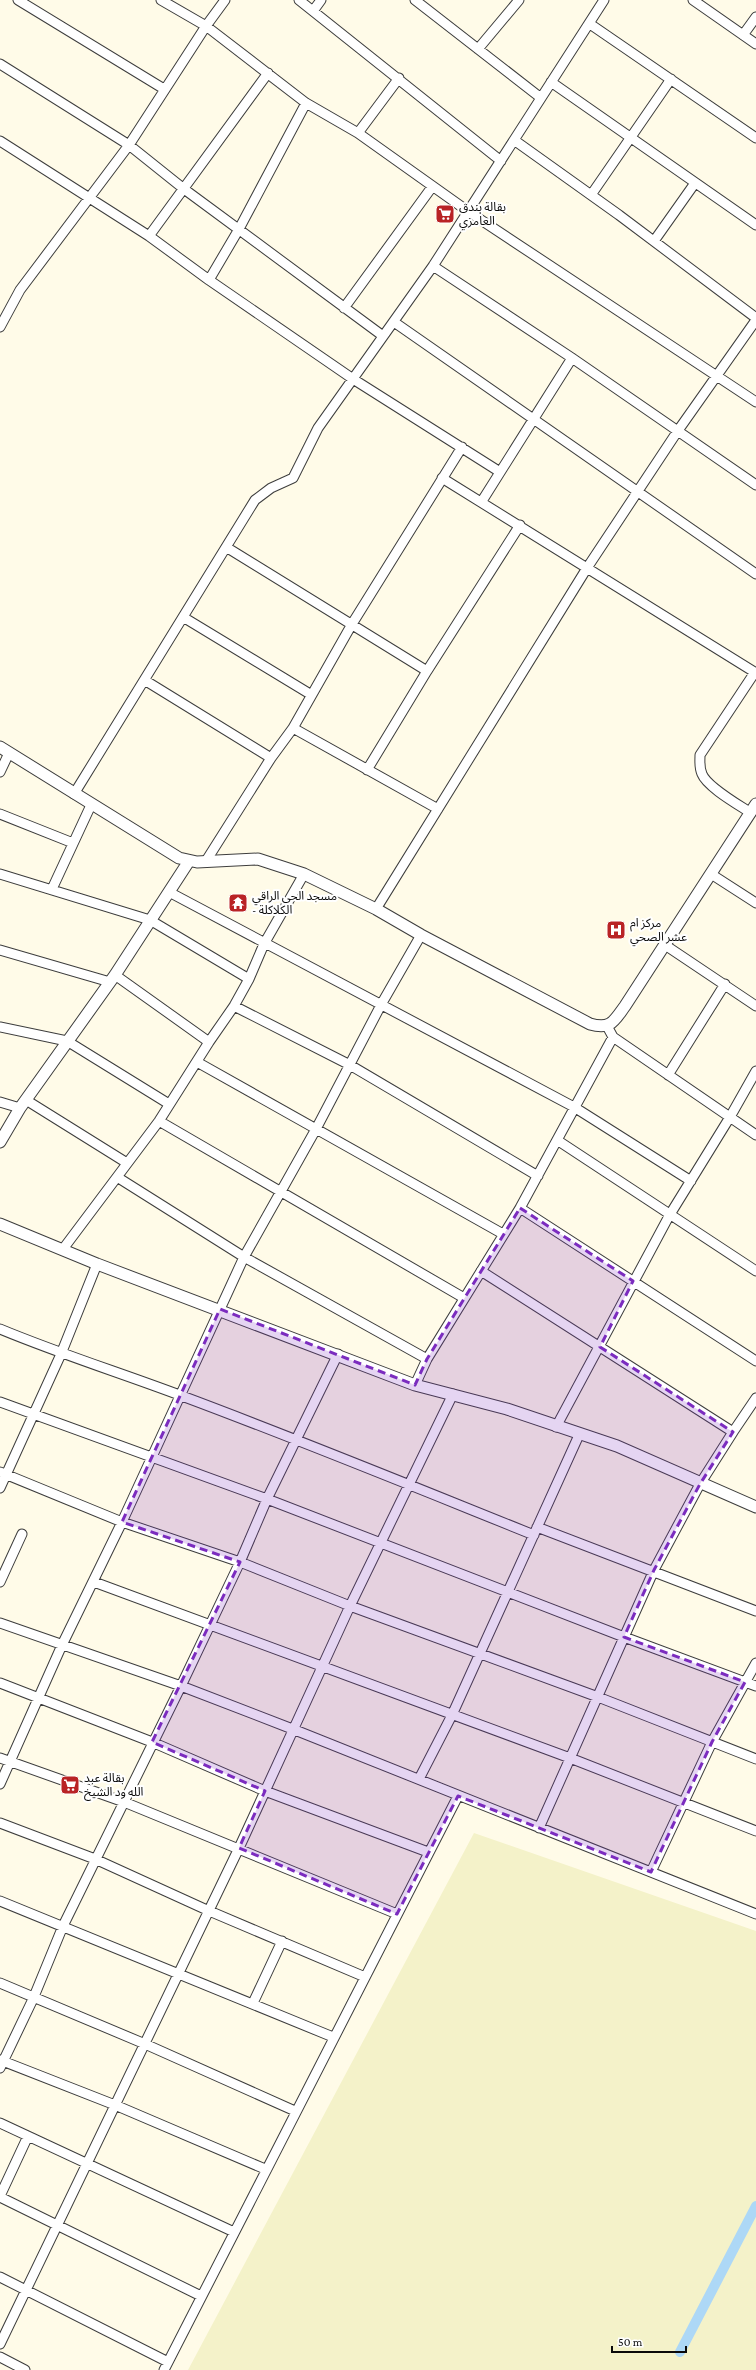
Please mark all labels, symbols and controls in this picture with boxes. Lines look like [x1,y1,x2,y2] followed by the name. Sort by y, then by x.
[459,200,506,231] place label: بقالة بندق العامري
[434,203,456,225] supermarket icon: بقالة بندق العامري
[252,889,337,917] place label: مسجد الحي الراقي - الكلاكلة
[227,892,249,914] temple icon: مسجد الحي الراقي - الكلاكلة
[630,916,687,947] place label: مركز ام عشر الصحي
[605,919,627,941] hospital icon: مركز ام عشر الصحي
[84,1771,144,1801] place label: بقالة عبد الله ود الشيخ
[59,1774,81,1796] supermarket icon: بقالة عبد الله ود الشيخ
[612,2328,686,2354] scale bar
[618,2335,643,2349] text: 50 m

